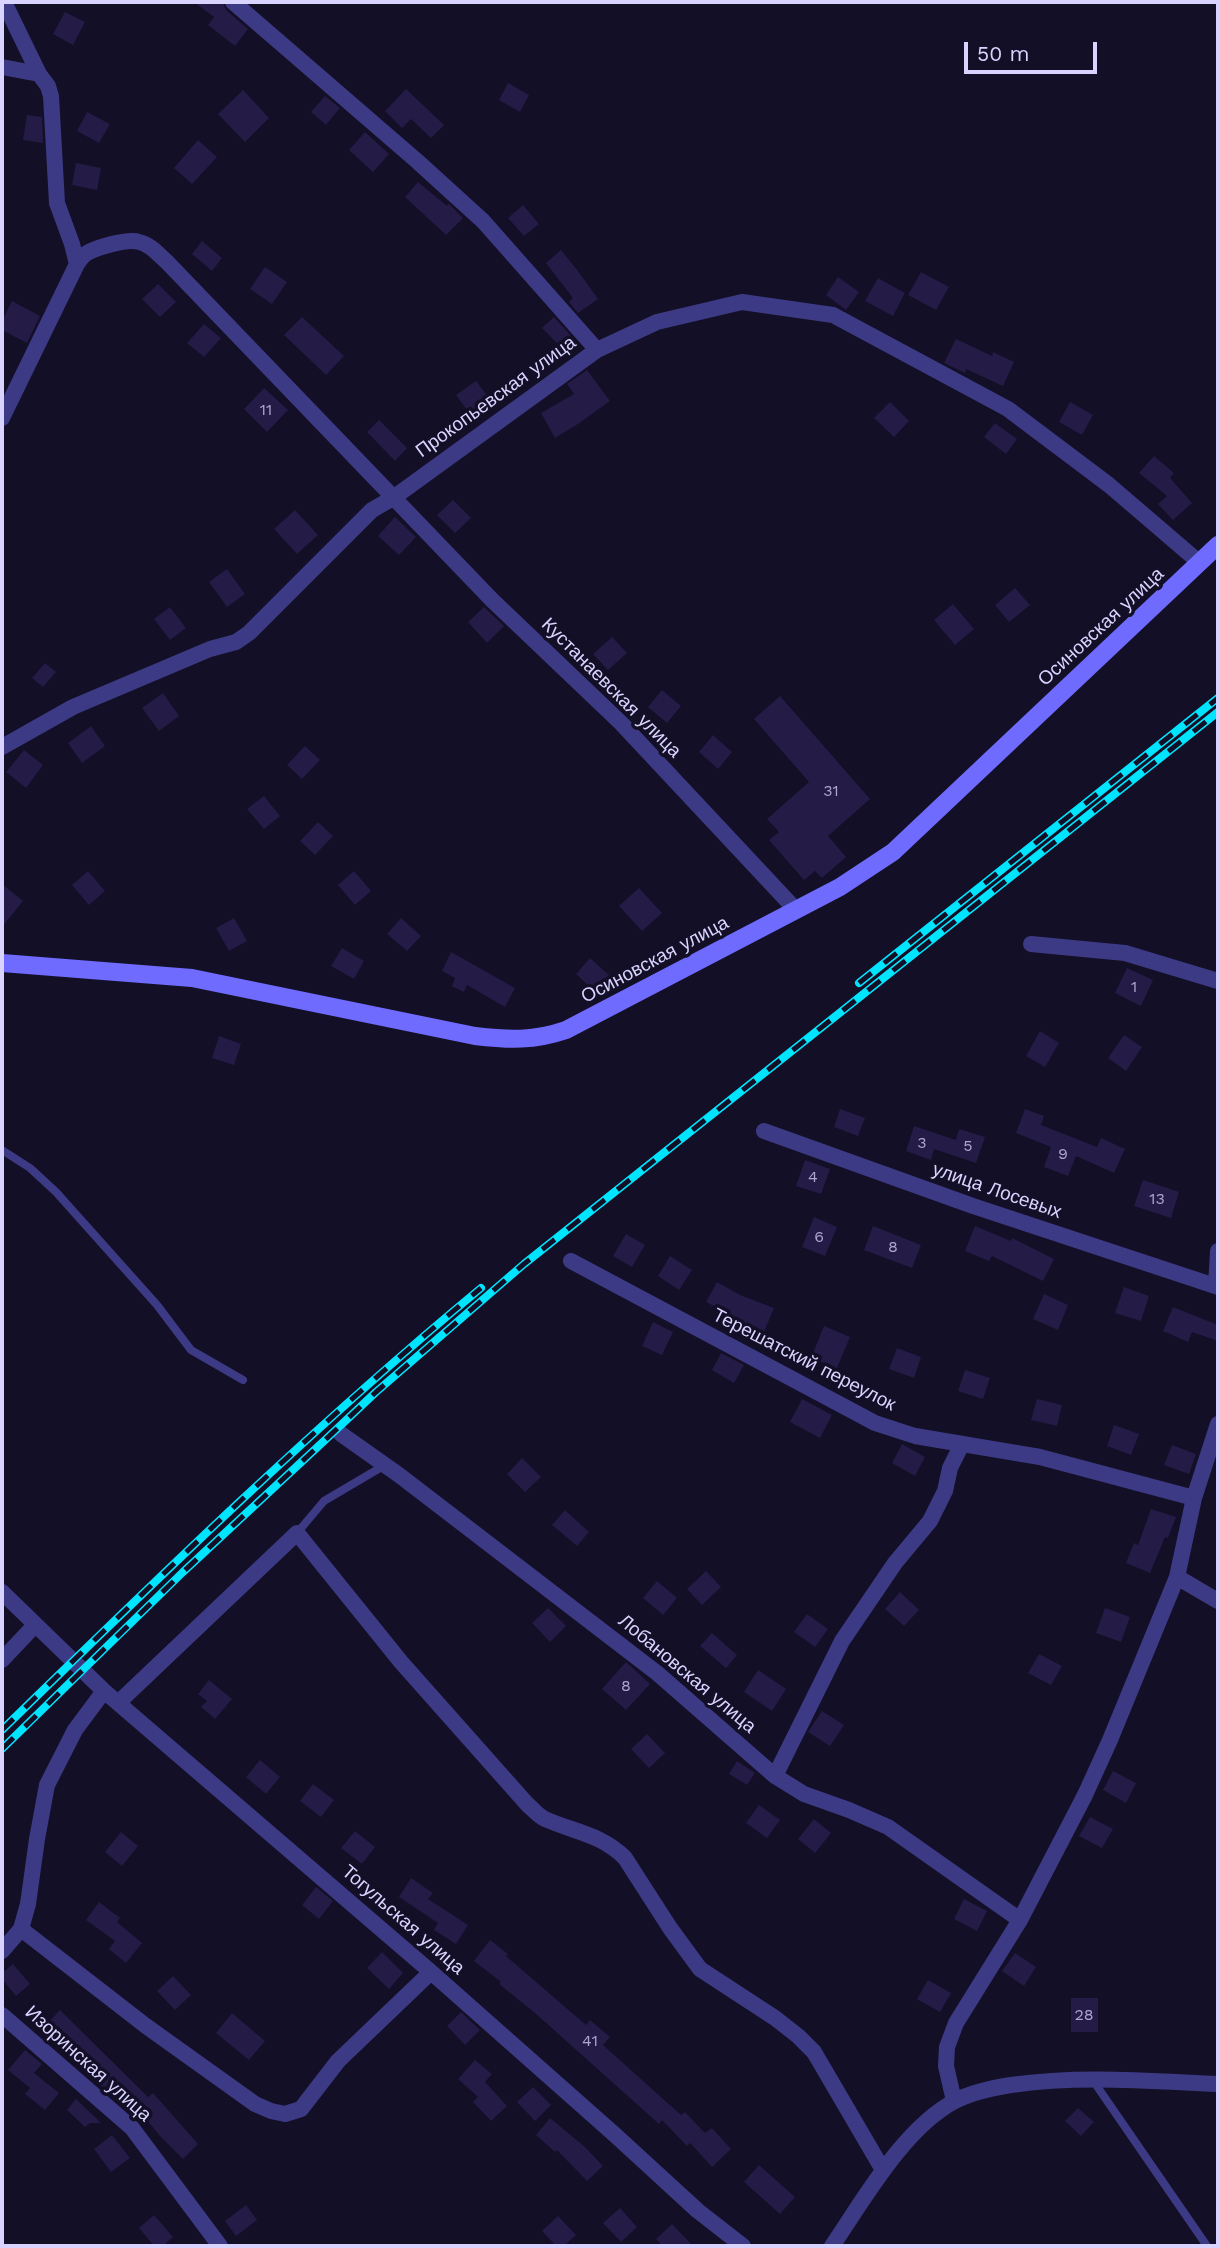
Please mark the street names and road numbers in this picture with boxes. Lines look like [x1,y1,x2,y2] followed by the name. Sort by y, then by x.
[412,331,580,463] street label: Прокопьевская улица
[1033,563,1169,691] street label: Осиновская улица
[536,613,686,763] street label: Кустанаевская улица
[577,912,733,1008] street label: Осиновская улица
[929,1158,1065,1224] street label: улица Лосевых
[709,1304,899,1416] street label: Терешатский переулок
[613,1610,761,1738] street label: Лобановская улица
[337,1860,469,1980] street label: Тогульская улица
[20,2001,156,2127] street label: Изоринская улица

